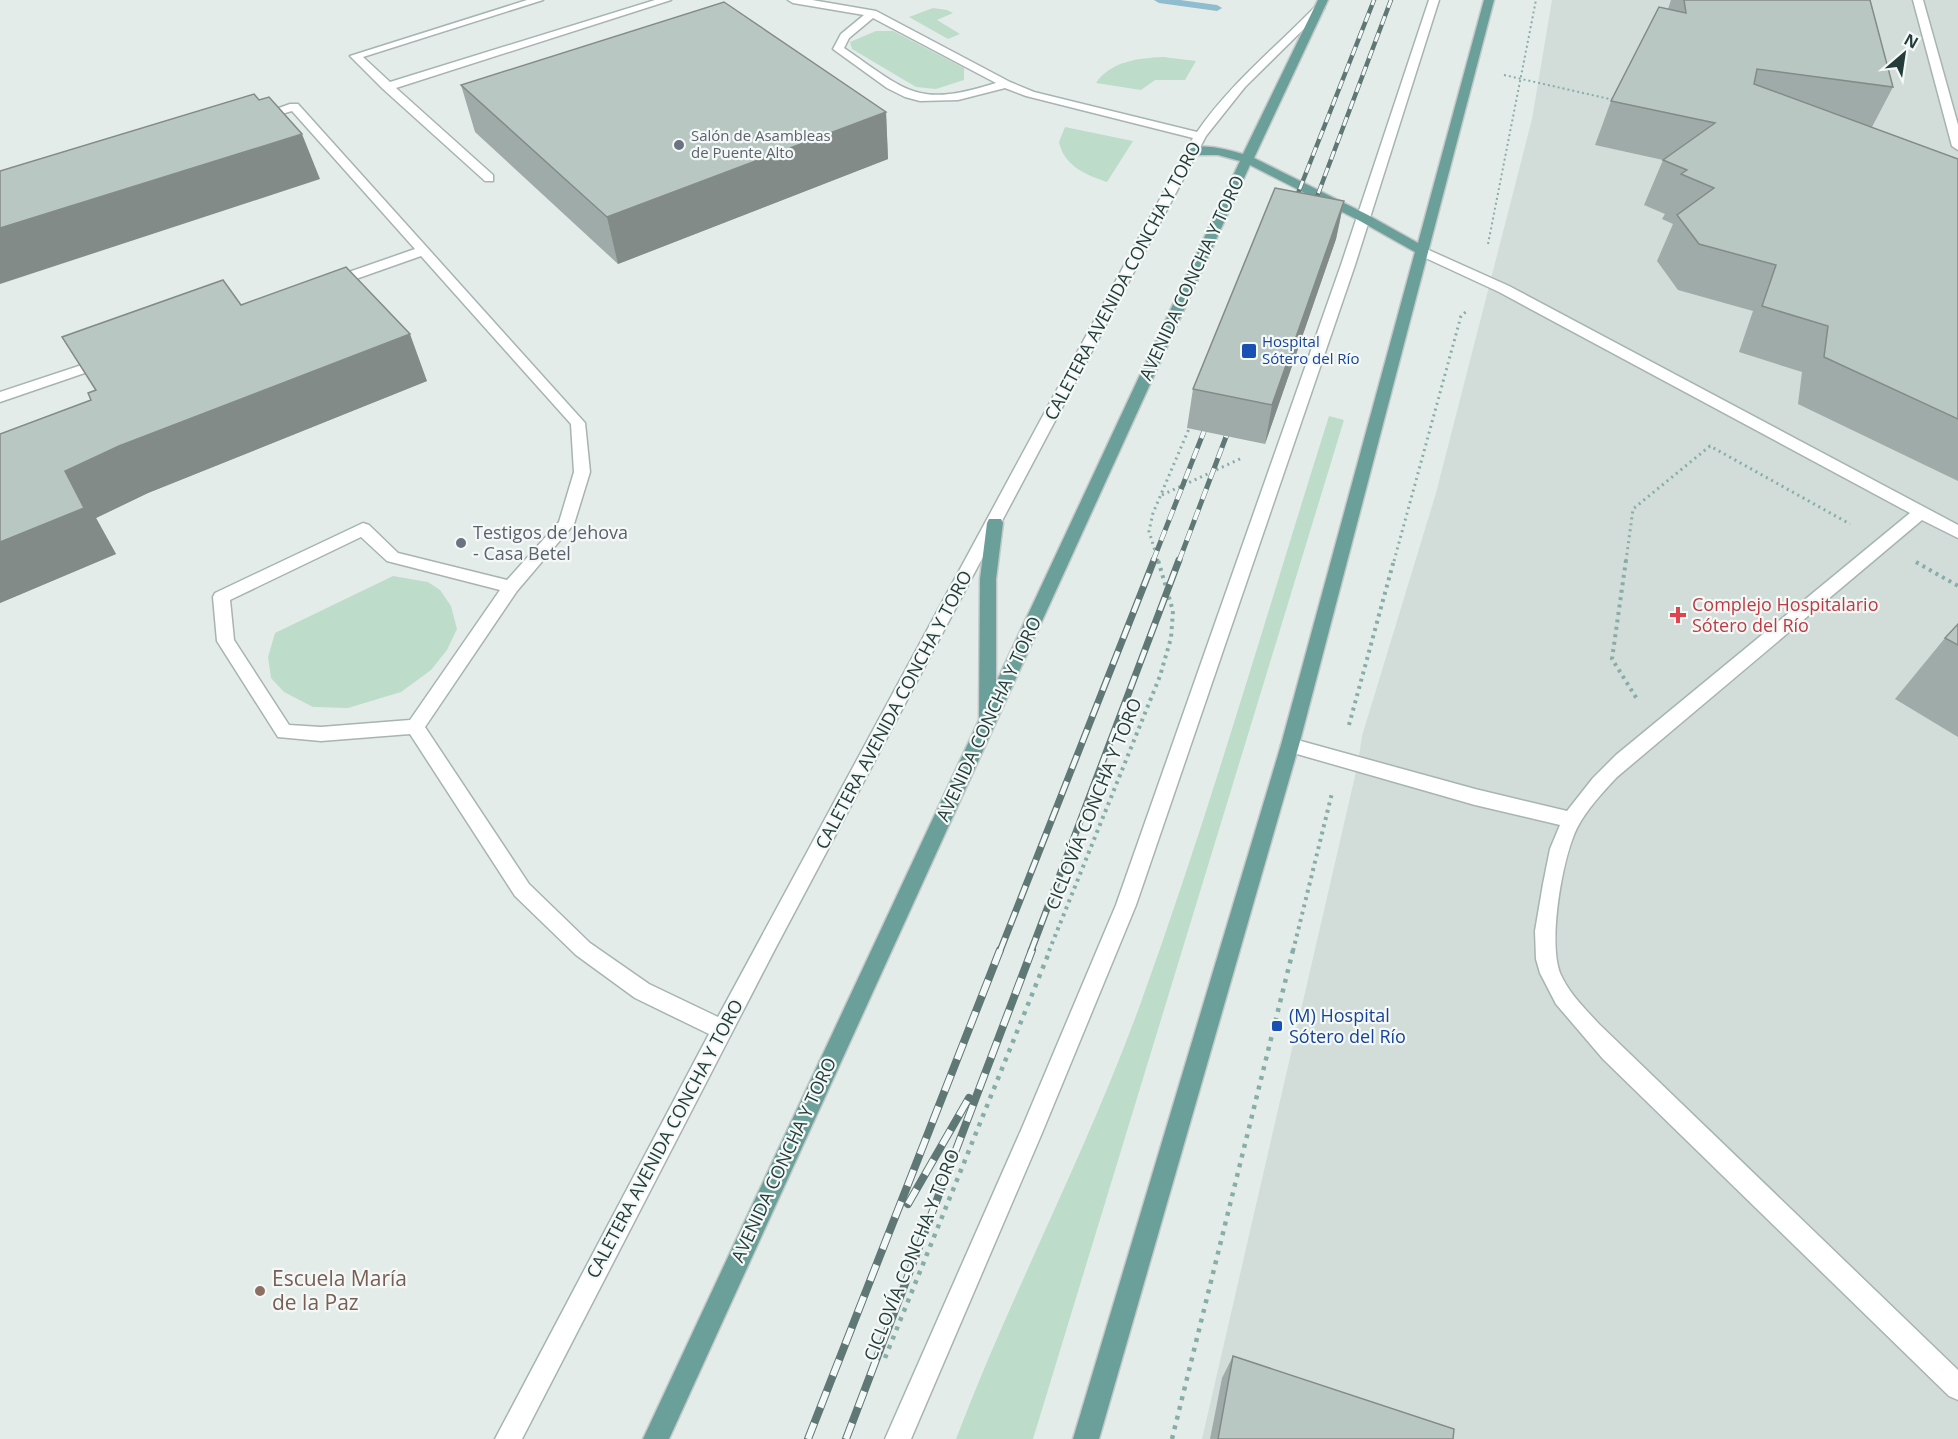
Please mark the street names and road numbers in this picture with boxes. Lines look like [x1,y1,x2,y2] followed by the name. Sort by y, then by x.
[1038,137,1206,424] street label: CALETERA AVENIDA CONCHA Y TORO
[1133,171,1249,384] street label: AVENIDA CONCHA Y TORO
[809,566,977,853] street label: CALETERA AVENIDA CONCHA Y TORO
[930,612,1046,825] street label: AVENIDA CONCHA Y TORO
[1040,694,1147,913] street label: CICLOVÍA CONCHA Y TORO
[580,995,748,1282] street label: CALETERA AVENIDA CONCHA Y TORO
[725,1053,841,1266] street label: AVENIDA CONCHA Y TORO
[858,1145,965,1364] street label: CICLOVÍA CONCHA Y TORO

